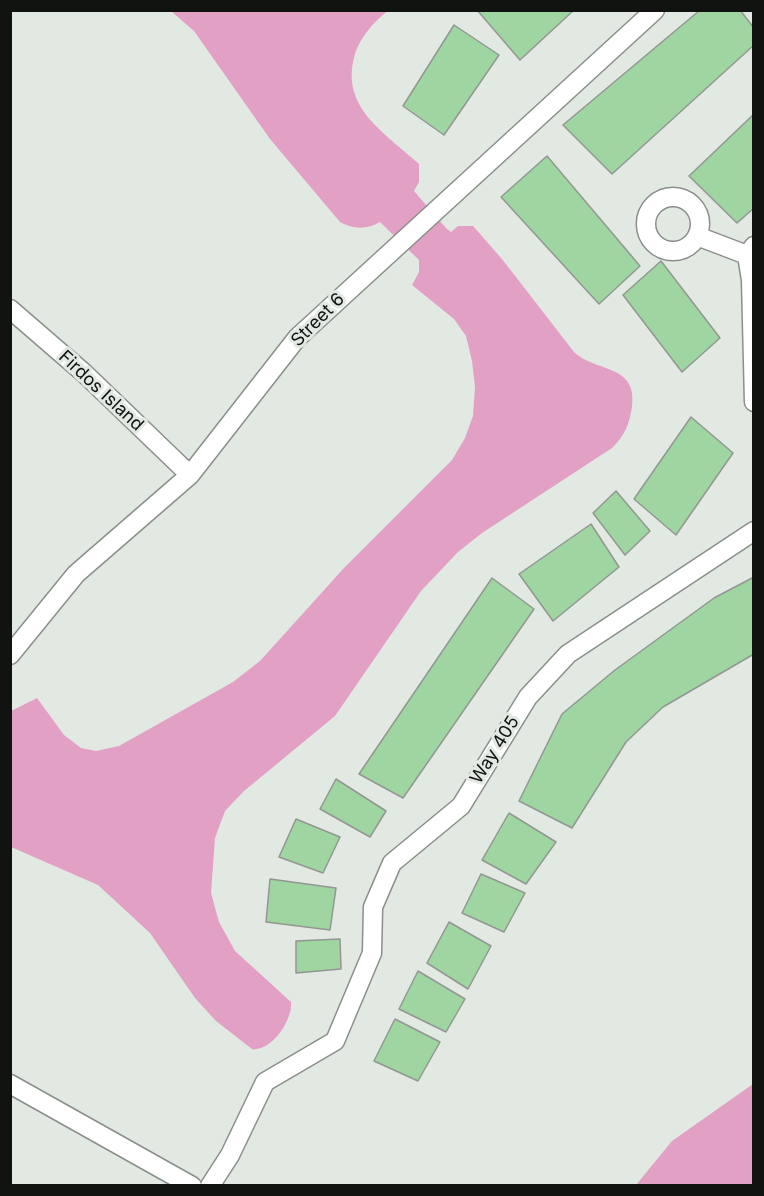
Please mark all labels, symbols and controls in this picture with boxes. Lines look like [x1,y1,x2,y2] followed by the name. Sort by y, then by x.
[287,289,349,351] street label: Street 6
[54,346,148,436] street label: Firdos Island
[466,712,524,788] street label: Way 405

